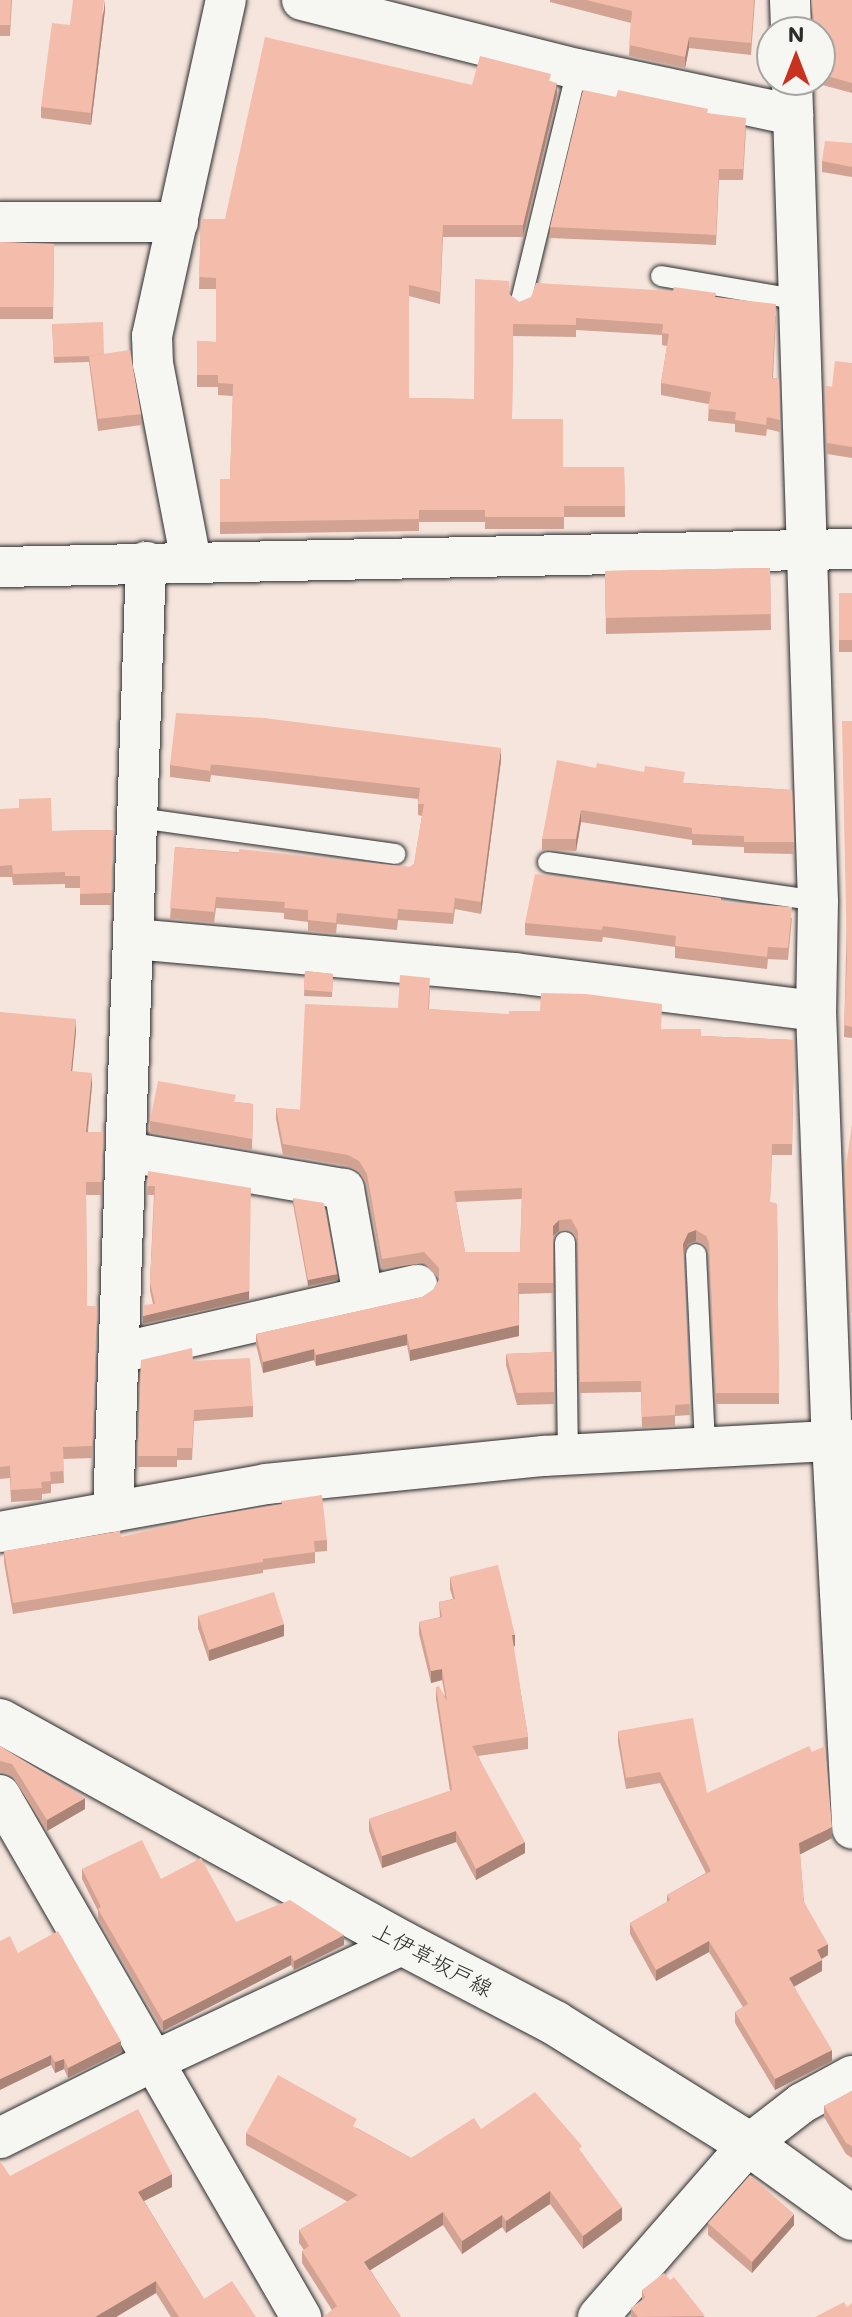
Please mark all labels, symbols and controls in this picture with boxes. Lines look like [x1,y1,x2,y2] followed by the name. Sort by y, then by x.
[756,16,836,96] north arrow
[788,19,804,48] text: N
[369,1916,497,2002] street label: 上伊草坂戸線

